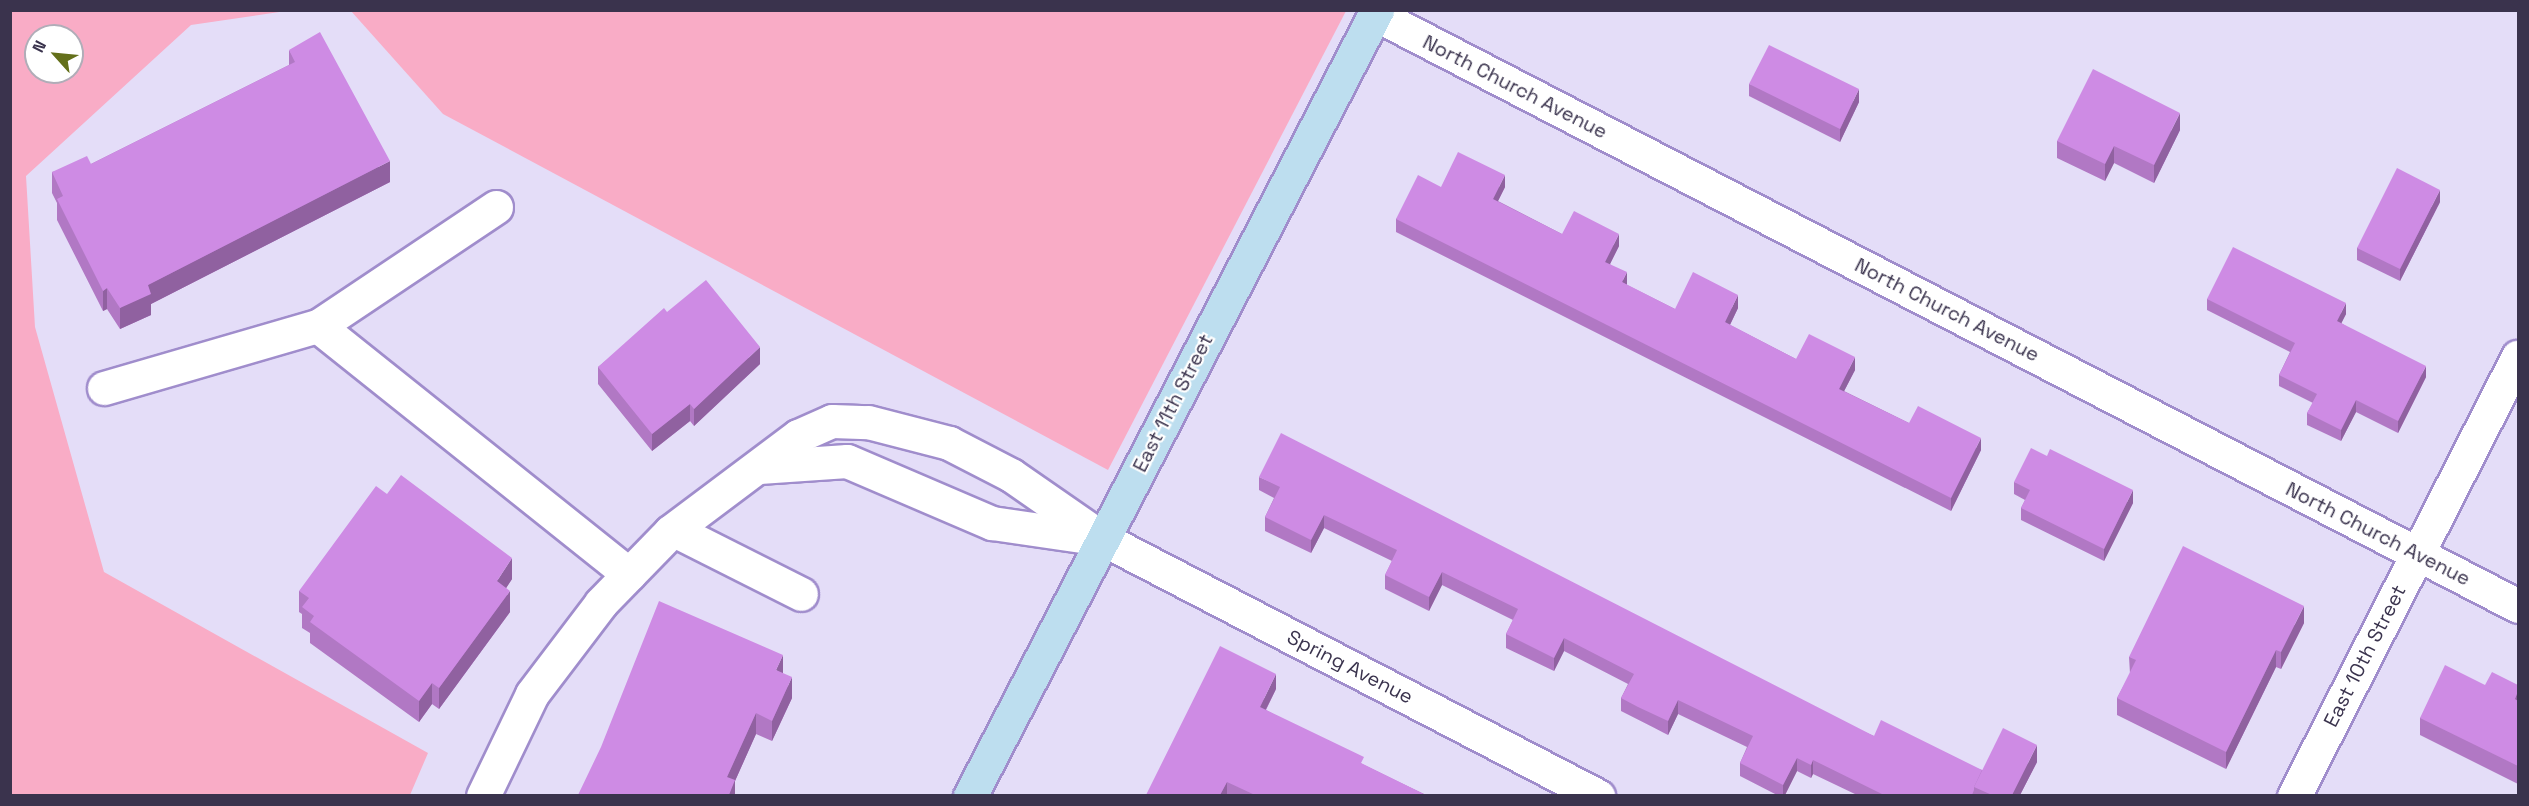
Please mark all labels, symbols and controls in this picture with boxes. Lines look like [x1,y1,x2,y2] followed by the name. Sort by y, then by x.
[24,24,84,84] north arrow
[1419,30,1611,144] street label: North Church Avenue
[28,37,51,56] text: N
[1851,253,2043,367] street label: North Church Avenue
[1128,330,1218,476] street label: East 11th Street
[2282,477,2474,591] street label: North Church Avenue
[2319,581,2411,731] street label: East 10th Street
[1283,625,1417,709] street label: Spring Avenue

